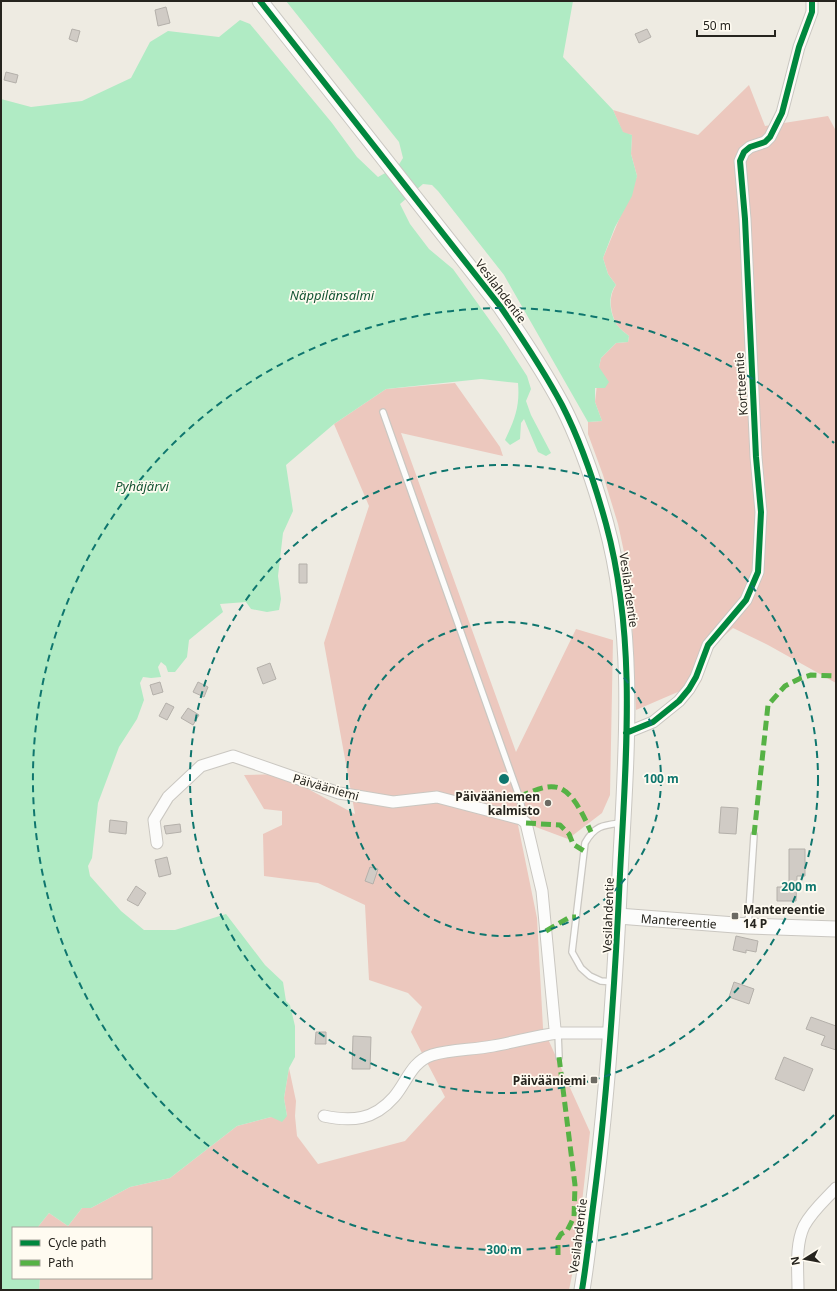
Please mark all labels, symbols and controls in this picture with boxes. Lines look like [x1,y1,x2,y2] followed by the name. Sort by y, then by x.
[697,12,775,38] scale bar
[703,17,731,34] text: 50 m
[471,256,531,326] street label: Vesilahdentie
[290,286,375,304] water label: Näppilänsalmi
[730,352,752,416] street label: Kortteentie
[115,477,169,495] water label: Pyhäjärvi
[615,551,643,629] street label: Vesilahdentie
[291,769,361,805] street label: Päivääniemi
[643,770,679,787] text: 100 m
[497,772,511,786] centre of rings
[455,788,540,819] place label: Päivääniemen kalmisto
[543,798,553,808] marker: Päivääniemen kalmisto
[598,877,618,953] street label: Vesilahdentie
[781,878,817,895] text: 200 m
[743,901,825,932] place label: Mantereentie 14 P
[640,909,718,932] street label: Mantereentie
[730,911,740,921] marker: Mantereentie 14 P
[513,1072,586,1089] place label: Päivääniemi
[589,1075,599,1085] marker: Päivääniemi
[565,1197,591,1275] street label: Vesilahdentie
[12,1227,152,1279] legend
[48,1234,106,1251] text: Cycle path
[785,1239,825,1279] north arrow
[486,1241,522,1258] text: 300 m
[48,1254,74,1271] text: Path
[786,1255,803,1267] text: N

